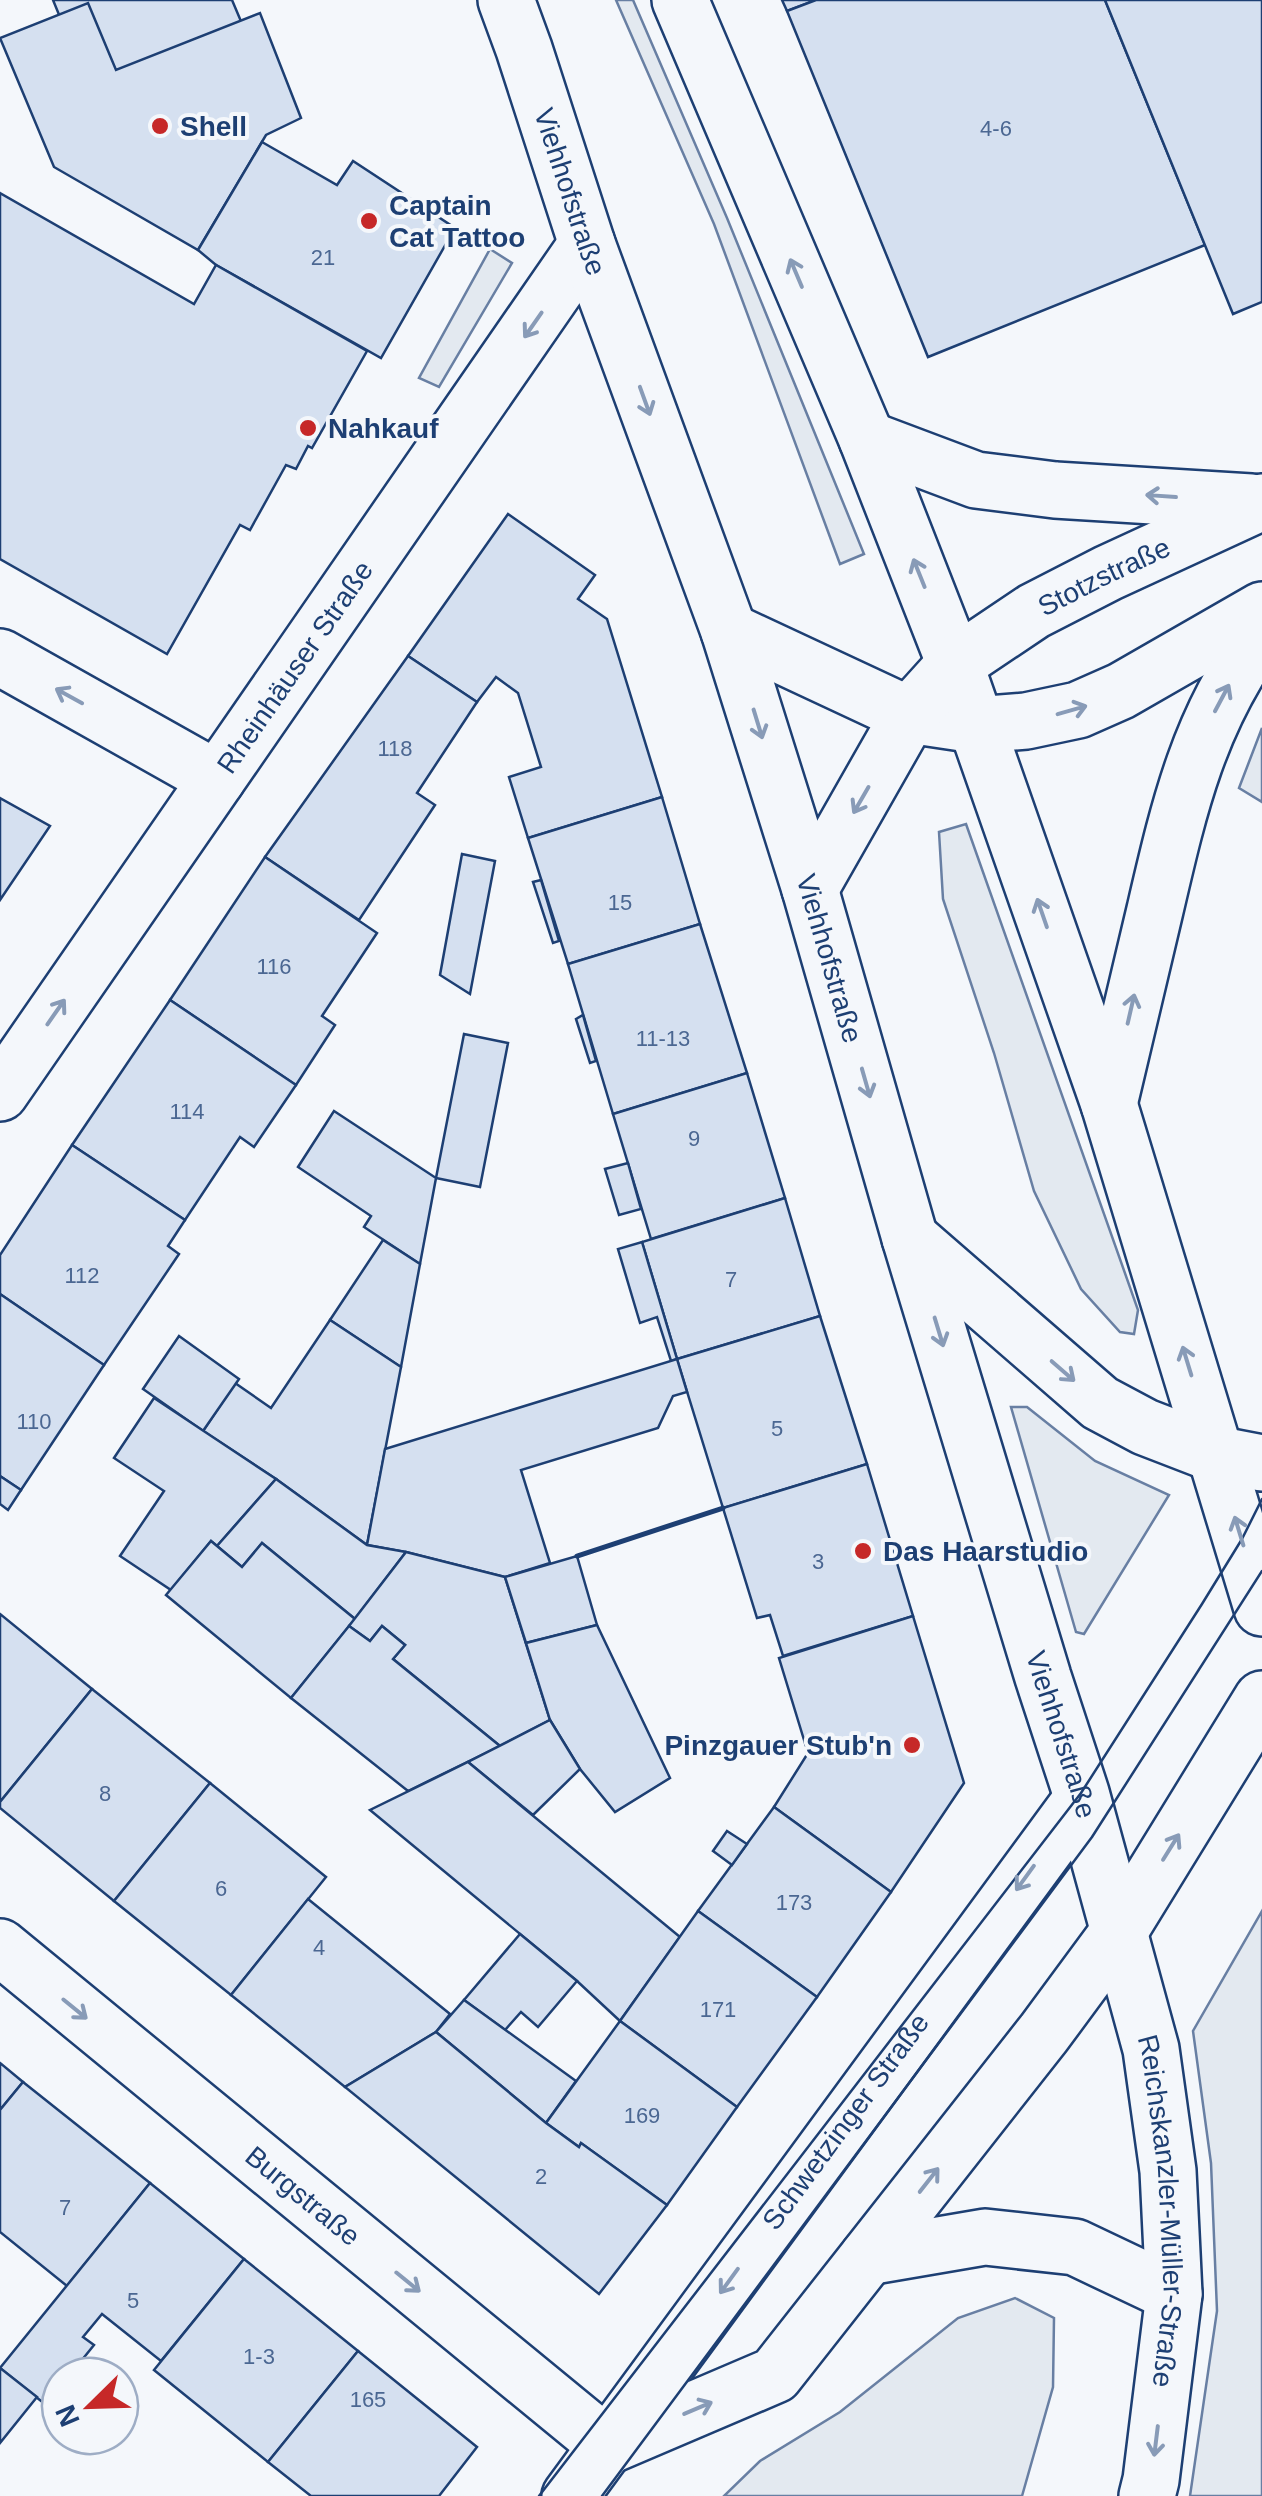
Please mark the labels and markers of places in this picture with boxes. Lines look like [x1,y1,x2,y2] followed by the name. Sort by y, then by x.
[180,111,247,142] place label: Shell
[149,115,171,137] marker: Shell
[389,190,525,253] place label: Captain Cat Tattoo
[358,210,380,232] marker: Captain Cat Tattoo
[328,413,439,444] place label: Nahkauf
[297,417,319,439] marker: Nahkauf
[883,1536,1088,1567] place label: Das Haarstudio
[852,1540,874,1562] marker: Das Haarstudio
[664,1730,892,1761] place label: Pinzgauer Stub'n
[901,1734,923,1756] marker: Pinzgauer Stub'n

